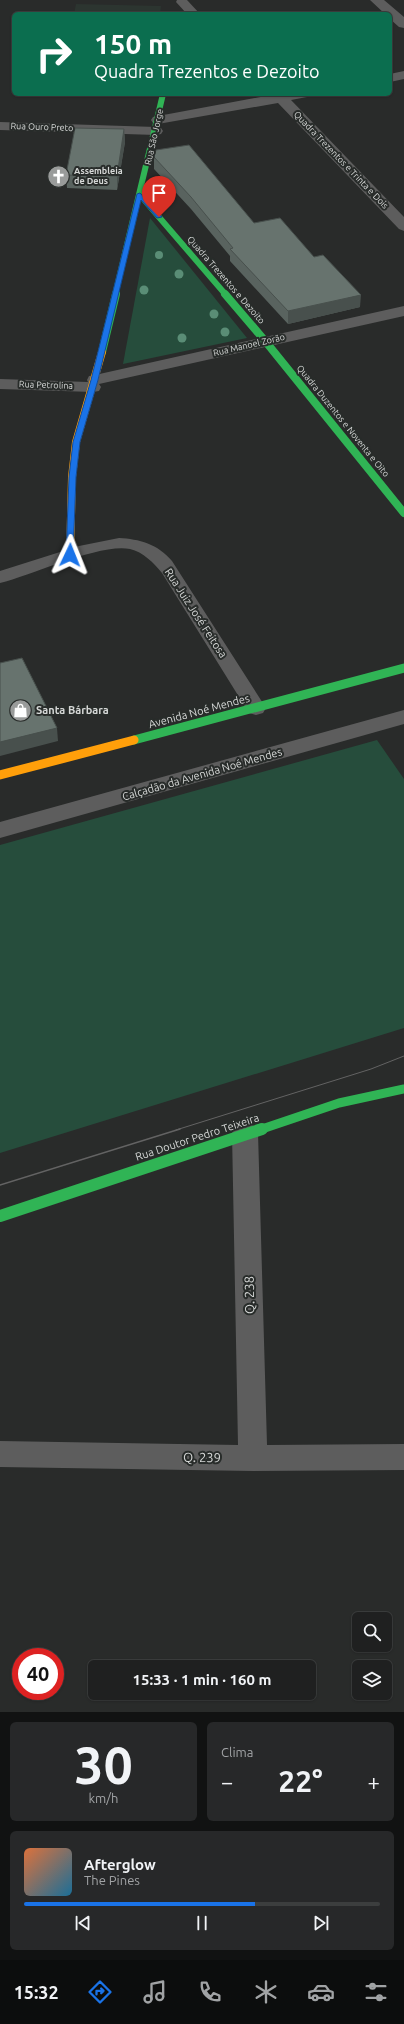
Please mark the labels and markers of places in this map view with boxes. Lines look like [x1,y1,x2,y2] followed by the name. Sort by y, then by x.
[46,163,72,189] church icon: Assembleia de Deus
[74,166,123,186] place label: Assembleia de Deus
[142,176,176,217] pin
[8,697,34,723] shop icon: Santa Bárbara
[36,704,109,716] place label: Santa Bárbara

